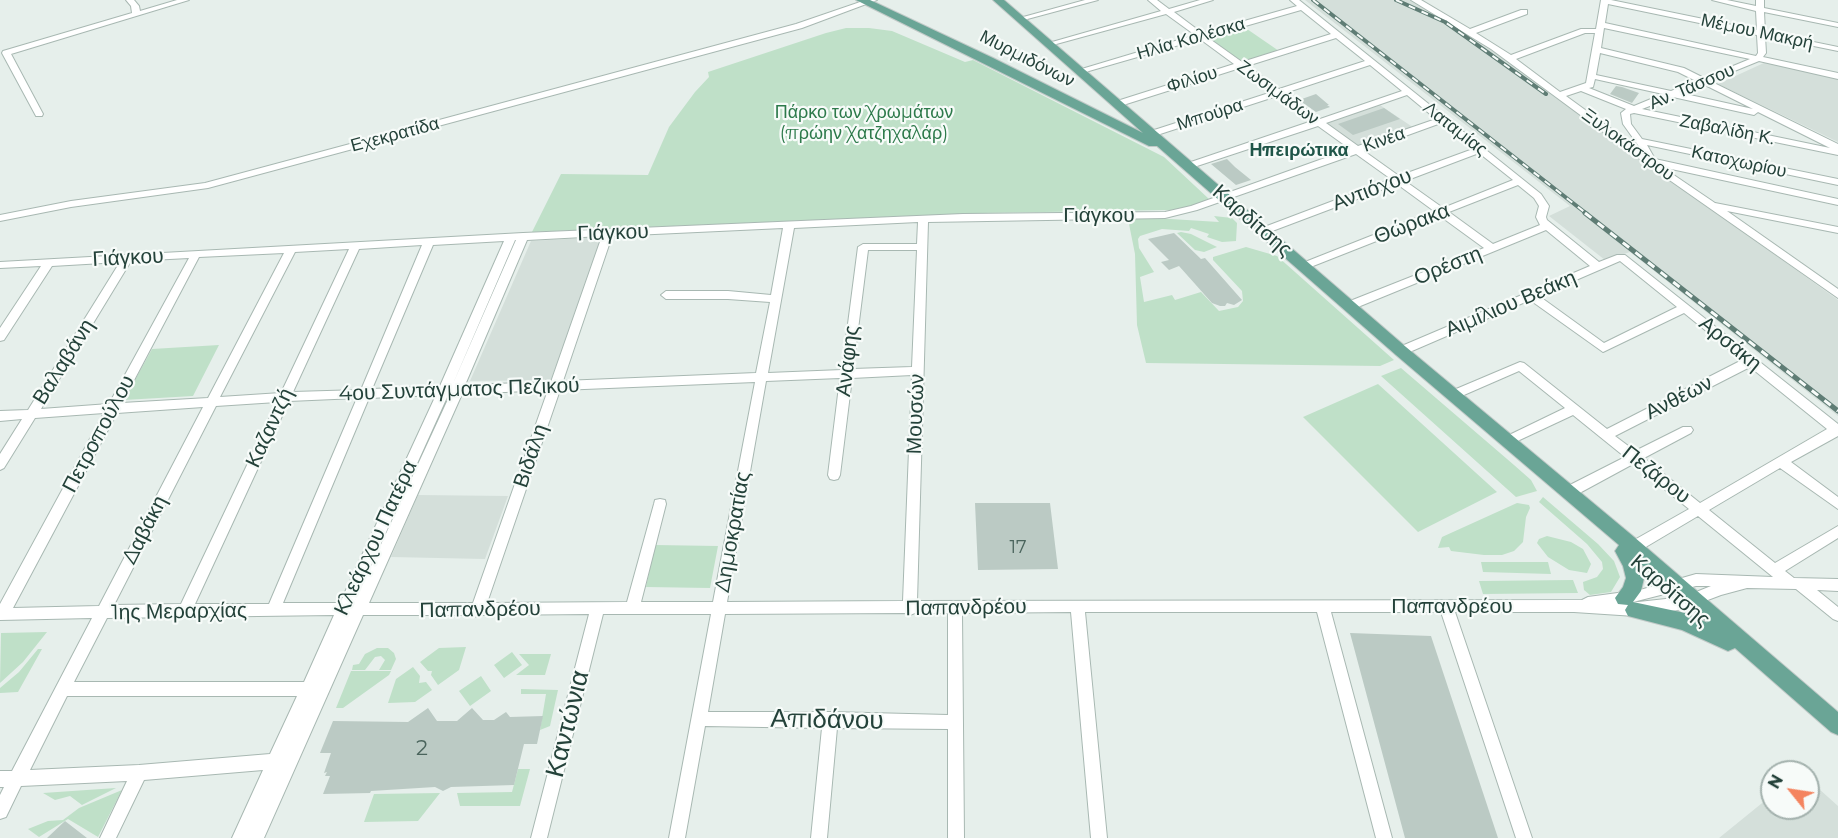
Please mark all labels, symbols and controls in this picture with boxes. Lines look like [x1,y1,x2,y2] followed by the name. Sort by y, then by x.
[1699,10,1815,54] street label: Μέμου Μακρή
[1134,13,1248,65] street label: Ηλία Κολέσκα
[976,26,1078,92] street label: Μυρμιδόνων
[1233,56,1323,130] street label: Ζωσιμάδων
[1646,59,1738,115] street label: Αν. Τάσσου
[1164,62,1220,98] street label: Φιλίου
[1174,94,1246,136] street label: Μπούρα
[1419,97,1491,161] street label: Λαταμίας
[775,102,953,144] park label: Πάρκο των Χρωμάτων (πρώην Χατζηχαλάρ)
[1578,104,1678,186] street label: Ξυλοκάστρου
[1678,110,1776,150] street label: Ζαβαλίδη Κ.
[348,113,442,157] street label: Εχεκρατίδα
[1360,123,1408,157] street label: Κινέα
[1249,140,1349,162] district label: Ηπειρώτικα
[1689,141,1789,183] street label: Κατοχωρίου
[1329,163,1415,217] street label: Αντιόχου
[1207,180,1297,262] street label: Καρδίτσης
[1371,198,1453,250] street label: Θώρακα
[1063,203,1135,229] street label: Γιάγκου
[577,219,649,247] street label: Γιάγκου
[1411,241,1485,291] street label: Ορέστη
[92,244,164,272] street label: Γιάγκου
[1442,265,1580,343] street label: Αιμίλιου Βεάκη
[1694,311,1766,377] street label: Αρσάκη
[28,315,100,409] street label: Βαλαβάνη
[831,324,865,398] street label: Ανάφης
[1641,370,1717,426] street label: Ανθέων
[58,371,140,497] street label: Πετροπούλου
[338,373,580,407] street label: 4ου Συντάγματος Πεζικού
[902,373,930,455] street label: Μουσών
[241,384,299,472] street label: Καζαντζή
[508,421,554,491] street label: Βιδάλη
[1617,441,1695,509] street label: Πεζάρου
[329,457,423,619] street label: Κλεάρχου Πατέρα
[710,470,756,594] street label: Δημοκρατίας
[117,491,173,569] street label: Δαβάκη
[1009,537,1027,559] house number: 17
[1625,550,1715,632] street label: Καρδίτσης
[905,594,1027,622] street label: Παπανδρέου
[1391,594,1513,620] street label: Παπανδρέου
[419,596,541,624] street label: Παπανδρέου
[111,598,247,626] street label: 1ης Μεραρχίας
[540,667,596,781] street label: Καντώνια
[770,703,884,737] street label: Απιδάνου
[416,736,428,762] house number: 2
[1760,760,1820,820] north arrow
[1764,771,1787,792] text: N

